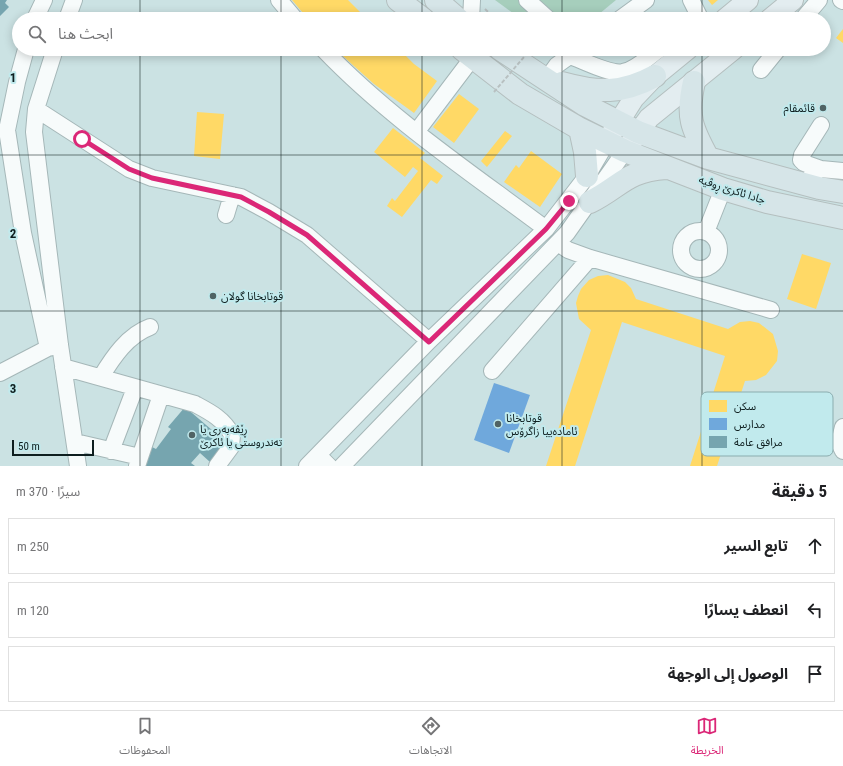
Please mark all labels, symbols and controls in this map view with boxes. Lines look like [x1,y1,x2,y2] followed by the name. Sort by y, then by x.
[12,12,831,56] search box
[26,23,48,45] icon: search
[58,25,113,43] text: ابحث هنا
[10,70,16,85] text: 1
[784,102,815,116] place label: قائمقام
[818,103,828,113] marker: قائمقام
[73,130,91,148] route start
[696,173,767,209] street label: جادا ئاکرێ ڕوڤیە
[560,192,578,210] route end
[10,226,17,241] text: 2
[221,290,283,303] place label: قوتابخانا گولان
[208,291,218,301] marker: قوتابخانا گولان
[10,381,16,396] text: 3
[701,392,833,456] legend
[734,400,757,413] text: سكن
[506,412,577,438] place label: قوتابخانا ئامادەییا زاگرۆس
[734,418,765,431] text: مدارس
[493,419,503,429] marker: قوتابخانا ئامادەییا زاگرۆس
[200,423,282,449] place label: ڕێڤەبەری یا تەندروستی یا ئاکرێ
[187,430,197,440] marker: ڕێڤەبەری یا تەندروستی یا ئاکرێ
[734,436,783,449] text: مرافق عامة
[12,438,94,457] scale bar
[18,440,40,453] text: 50 m
[772,481,827,501] text: 5 دقيقة
[16,484,80,499] text: سيرًا · 370 m
[804,535,826,557] icon: ahead
[724,537,788,555] text: تابع السير
[17,539,49,554] text: 250 m
[804,599,826,621] icon: left
[704,601,788,619] text: انعطف يسارًا
[17,603,49,618] text: 120 m
[804,663,826,685] icon: arrive
[668,665,788,683] text: الوصول إلى الوجهة
[119,715,170,762] tab: المحفوظات
[409,715,452,762] tab: الاتجاهات
[691,715,724,762] tab: الخريطة

